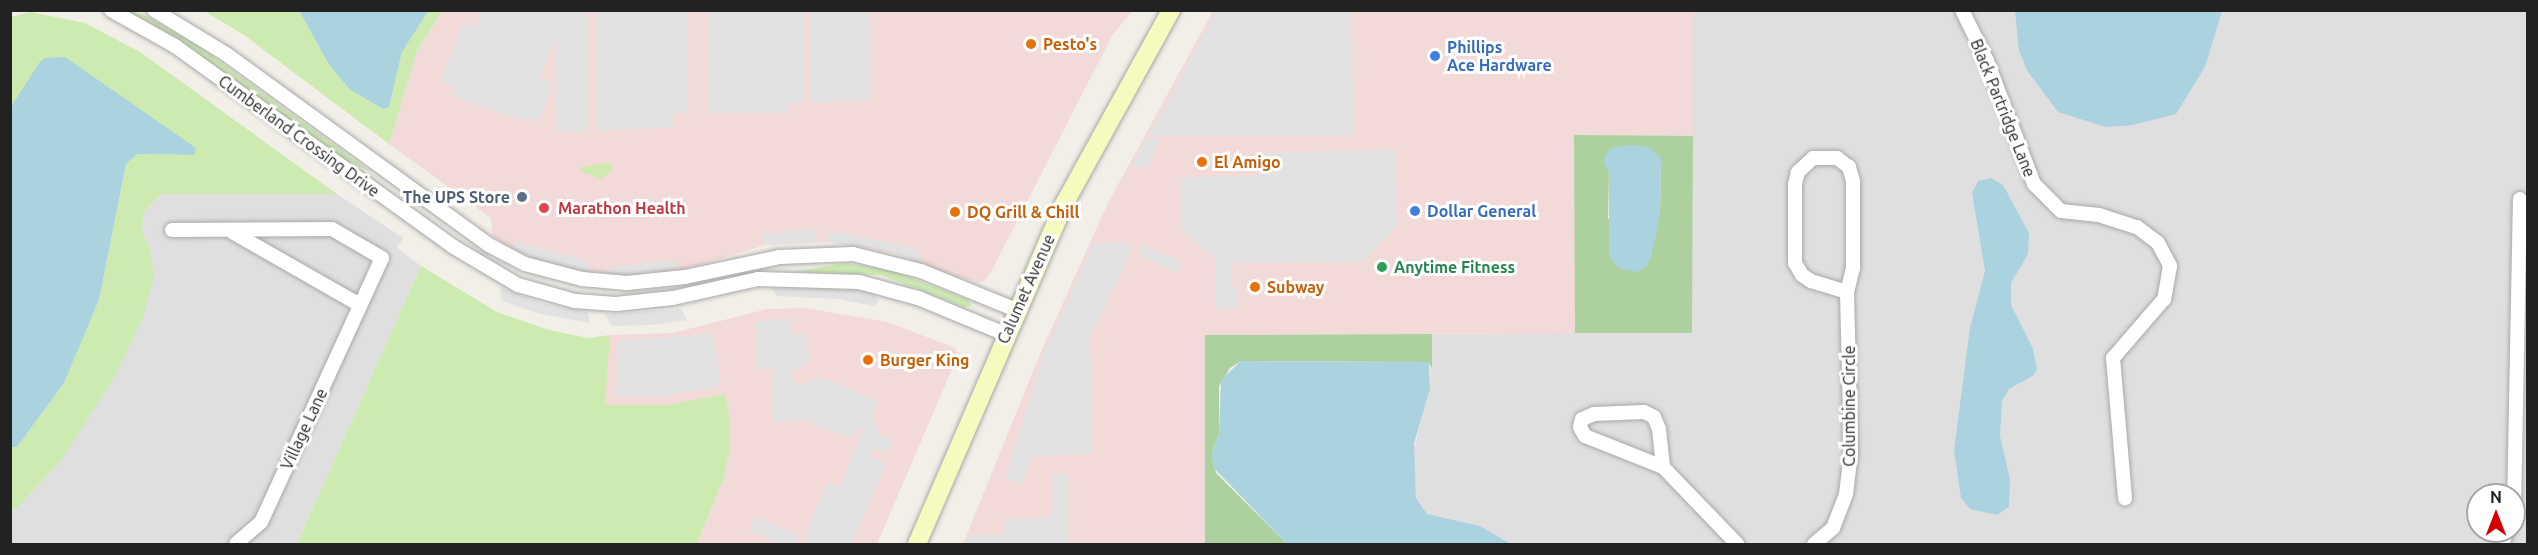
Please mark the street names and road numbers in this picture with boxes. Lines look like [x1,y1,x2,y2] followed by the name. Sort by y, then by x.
[1967,36,2039,180] street label: Black Partridge Lane
[215,71,383,201] street label: Cumberland Crossing Drive
[993,231,1059,347] street label: Calumet Avenue
[1839,345,1859,467] street label: Columbine Circle
[277,385,331,473] street label: Village Lane

